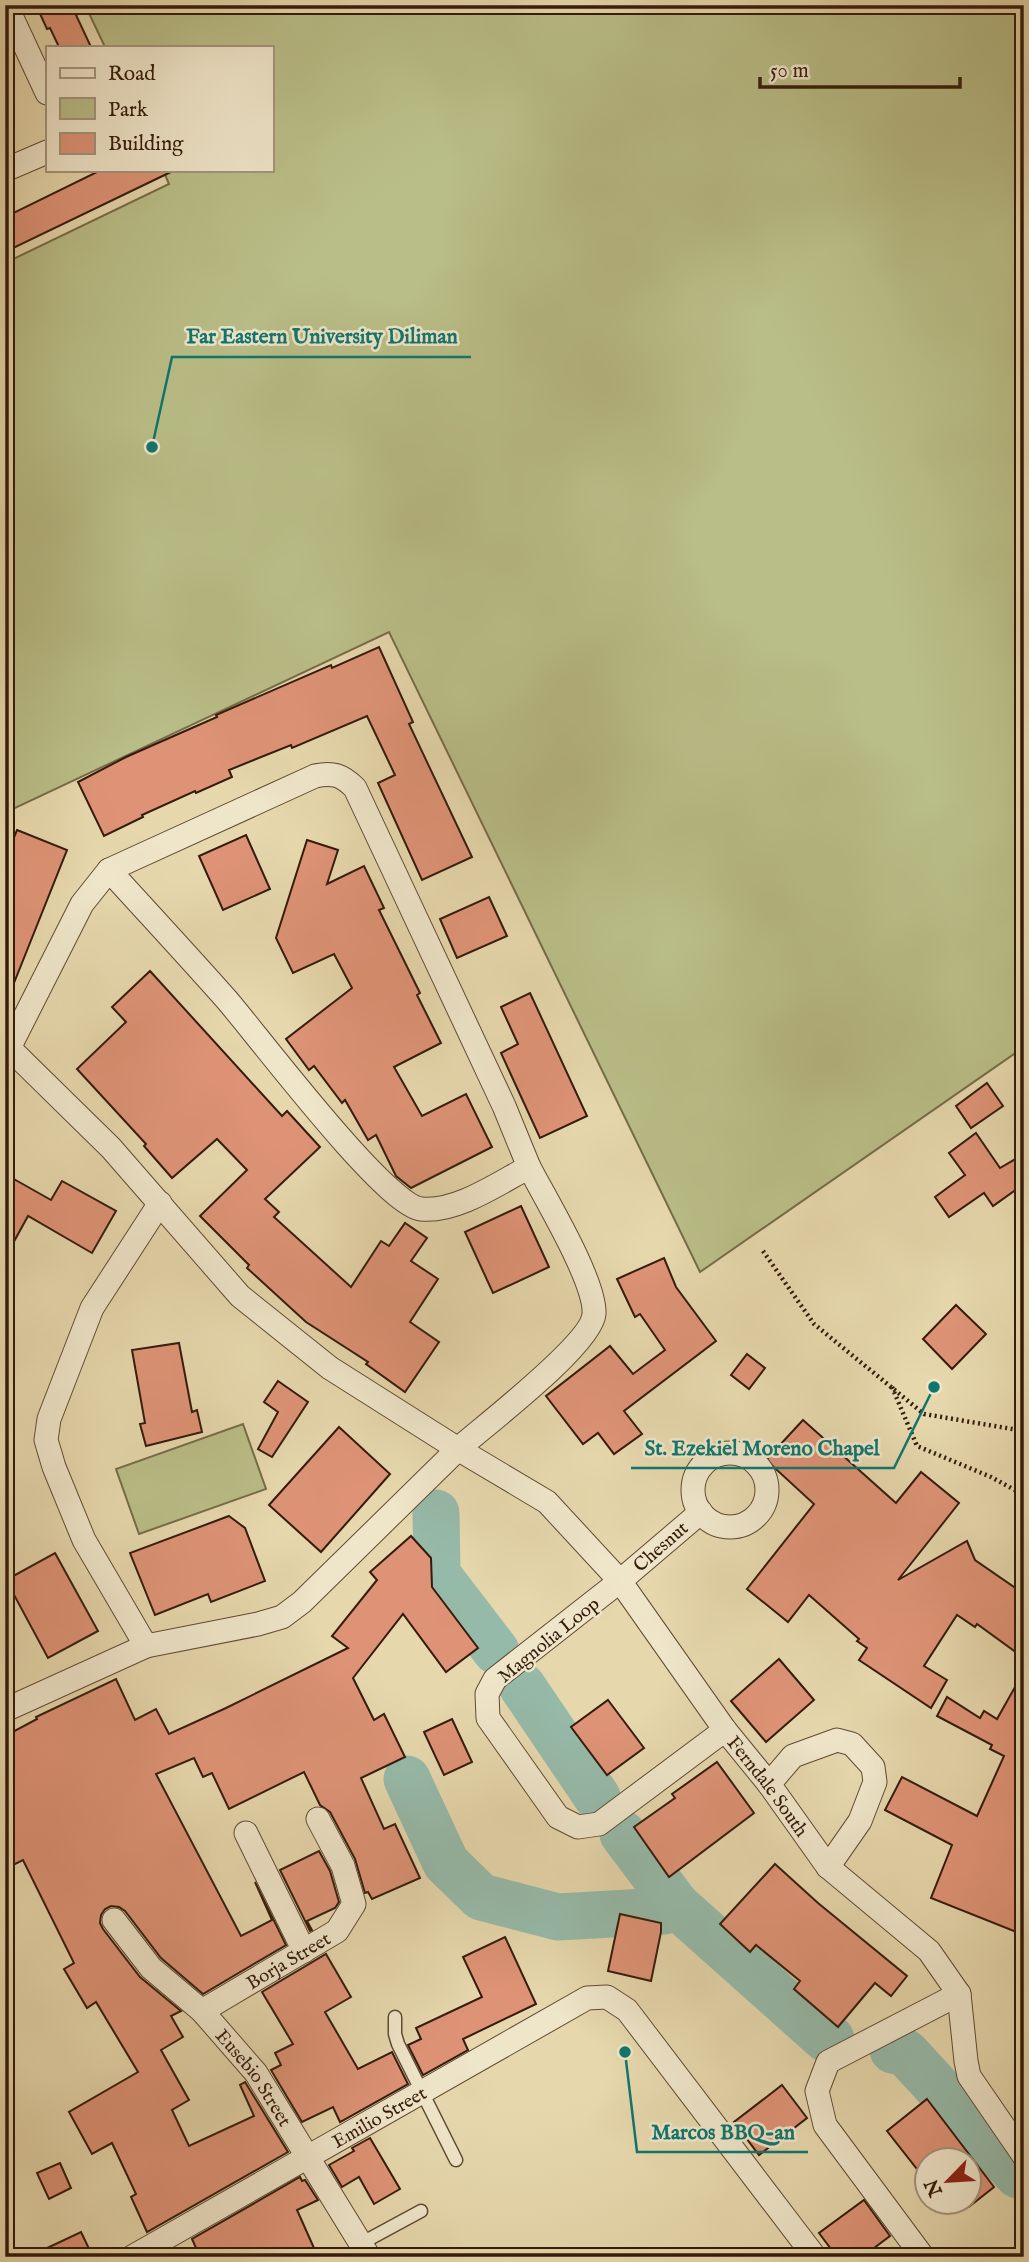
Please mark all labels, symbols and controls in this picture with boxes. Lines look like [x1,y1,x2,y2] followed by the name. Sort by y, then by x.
[46,46,273,172] legend
[760,46,959,90] scale bar
[770,58,809,85] text: 50 m
[108,61,156,88] text: Road
[108,97,149,124] text: Park
[108,131,184,158] text: Building
[172,315,471,357] callout: Far Eastern University Diliman
[186,324,458,351] text: Far Eastern University Diliman
[631,1426,894,1468] callout: St. Ezekiel Moreno Chapel
[645,1436,881,1463] text: St. Ezekiel Moreno Chapel
[629,1517,694,1578] street label: Chesnut
[494,1592,605,1689] street label: Magnolia Loop
[721,1732,813,1842] street label: Ferndale South
[243,1927,336,1996] street label: Borja Street
[209,2025,296,2132] street label: Eusebio Street
[328,2082,432,2155] street label: Emilio Street
[637,2110,808,2152] callout: Marcos BBQ-an
[651,2120,795,2147] text: Marcos BBQ-an
[914,2146,984,2216] north arrow
[920,2174,949,2201] text: N

